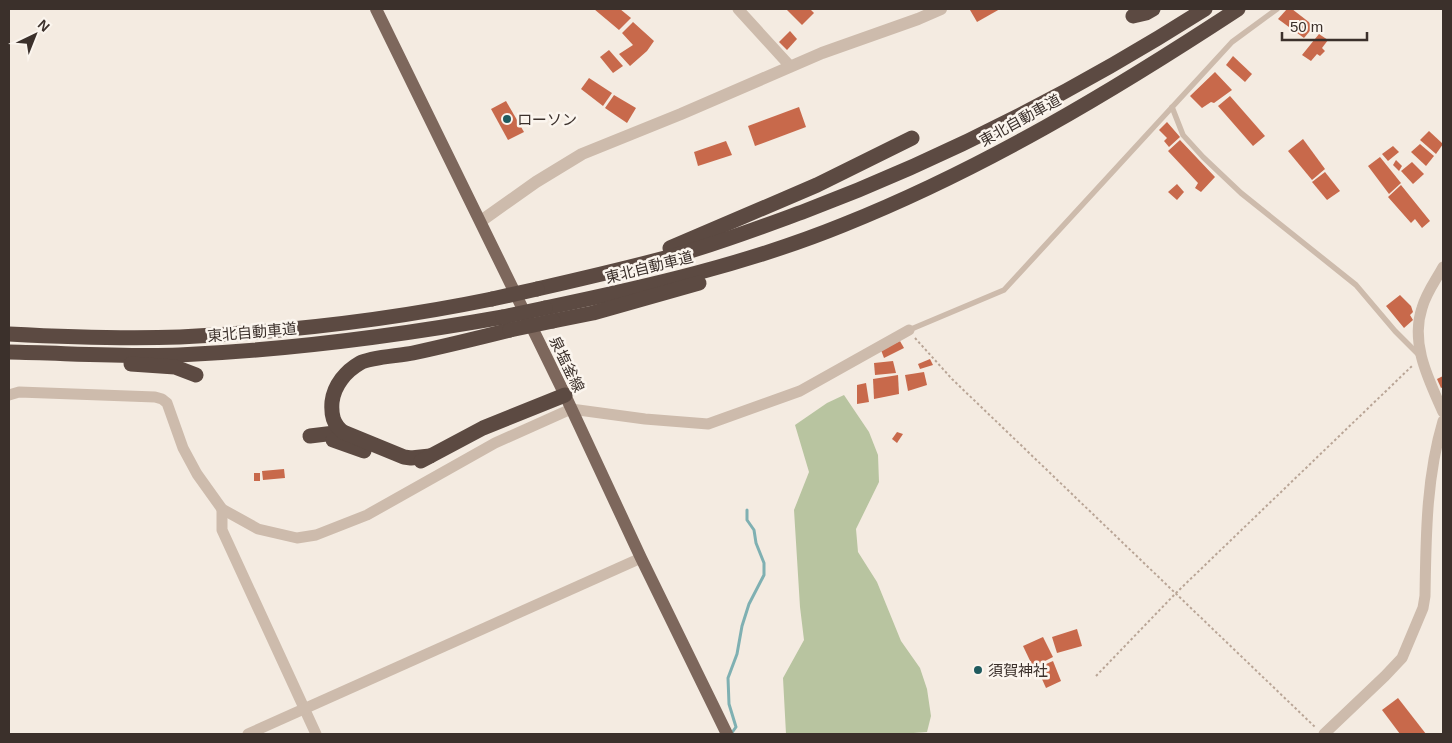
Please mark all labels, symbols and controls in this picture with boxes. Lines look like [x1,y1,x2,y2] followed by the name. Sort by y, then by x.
[10,10,60,60] north arrow
[1282,10,1367,42] scale bar
[35,16,53,35] text: N
[1290,18,1323,35] text: 50 m
[977,91,1063,149] street label: 東北自動車道
[517,111,577,128] place label: ローソン
[501,113,513,125] marker: ローソン
[603,248,695,286] street label: 東北自動車道
[206,320,298,344] street label: 東北自動車道
[546,333,588,395] street label: 泉塩釜線
[988,662,1048,679] place label: 須賀神社
[972,664,984,676] marker: 須賀神社

